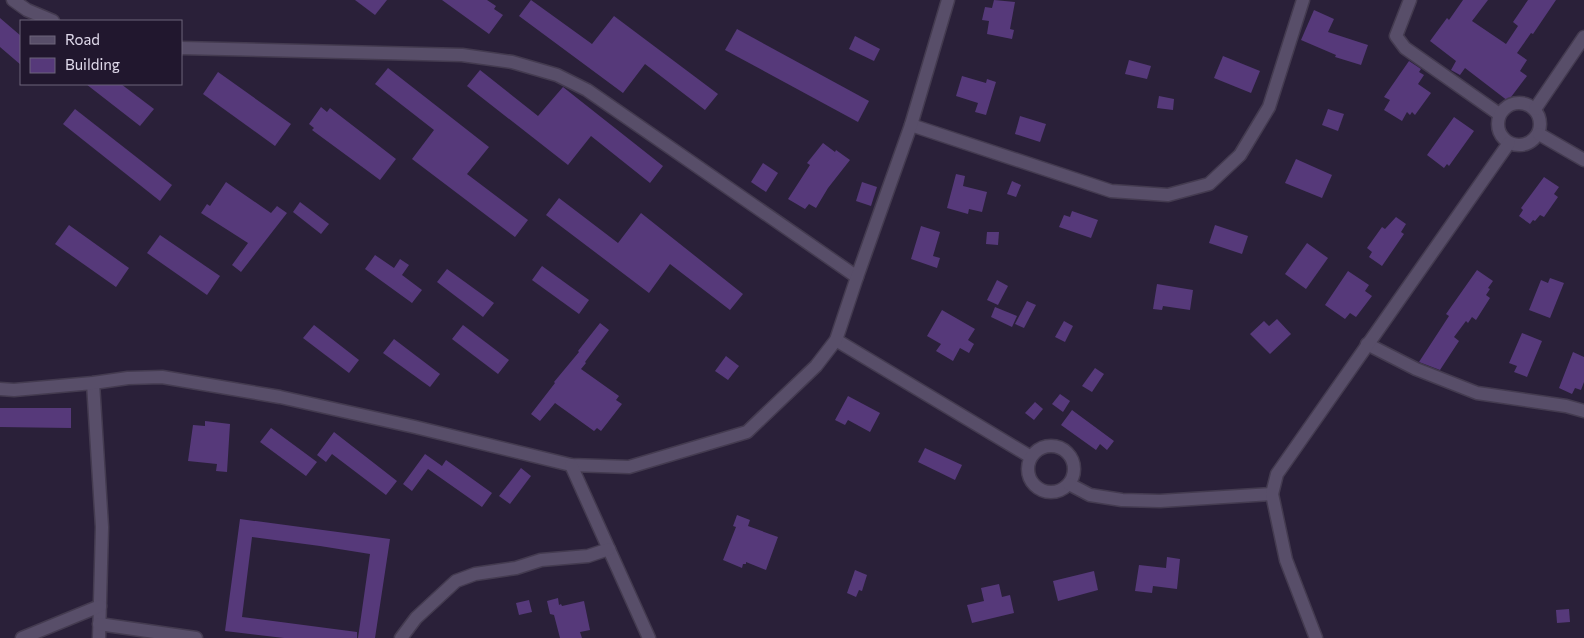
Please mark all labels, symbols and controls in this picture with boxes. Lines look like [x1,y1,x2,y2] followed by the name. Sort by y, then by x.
[20,20,182,85] legend
[65,30,100,48] text: Road
[65,55,120,73] text: Building

